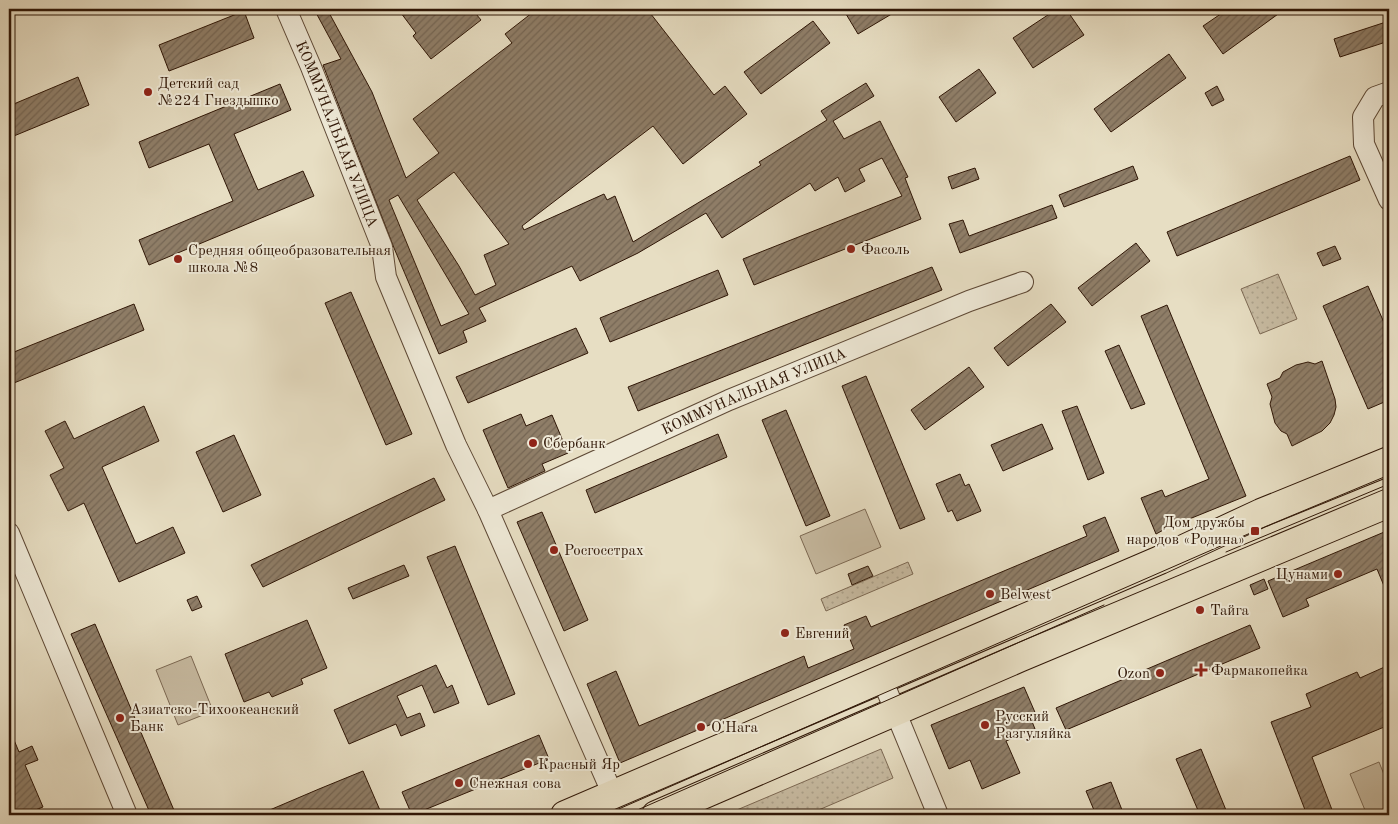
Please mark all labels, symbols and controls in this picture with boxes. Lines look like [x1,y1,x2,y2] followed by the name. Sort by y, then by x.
[292,39,380,230] street label: КОММУНАЛЬНАЯ УЛИЦА
[158,77,279,109] place label: Детский сад №224 Гнездышко
[142,86,154,98] marker: Детский сад №224 Гнездышко
[845,243,857,255] marker: Фасоль
[861,243,910,258] place label: Фасоль
[188,244,391,276] place label: Средняя общеобразовательная школа №8
[172,253,184,265] marker: Средняя общеобразовательная школа №8
[660,346,849,439] street label: КОММУНАЛЬНАЯ УЛИЦА
[527,437,539,449] marker: Сбербанк
[543,437,606,452] place label: Сбербанк
[1127,516,1245,548] place label: Дом дружбы народов «Родина»
[1249,525,1261,537] marker: Дом дружбы народов «Родина»
[548,544,560,556] marker: Росгосстрах
[564,544,644,559] place label: Росгосстрах
[1276,568,1328,583] place label: Цунами
[1332,568,1344,580] marker: Цунами
[984,588,996,600] marker: Belwest
[1000,588,1051,603] place label: Belwest
[1194,604,1206,616] marker: Тайга
[1210,604,1249,619] place label: Тайга
[779,627,791,639] marker: Евгений
[795,627,850,642] place label: Евгений
[1195,664,1207,676] marker: Фармакопейка
[1211,664,1309,679] place label: Фармакопейка
[1117,667,1150,682] place label: Ozon
[1154,667,1166,679] marker: Ozon
[130,703,299,735] place label: Азиатско-Тихоокеанский Банк
[995,710,1072,742] place label: Русский Разгуляйка
[114,712,126,724] marker: Азиатско-Тихоокеанский Банк
[979,719,991,731] marker: Русский Разгуляйка
[695,721,707,733] marker: O'Hara
[711,721,758,736] place label: O'Hara
[522,758,534,770] marker: Красный Яр
[538,758,620,773] place label: Красный Яр
[453,777,465,789] marker: Снежная сова
[469,777,562,792] place label: Снежная сова

